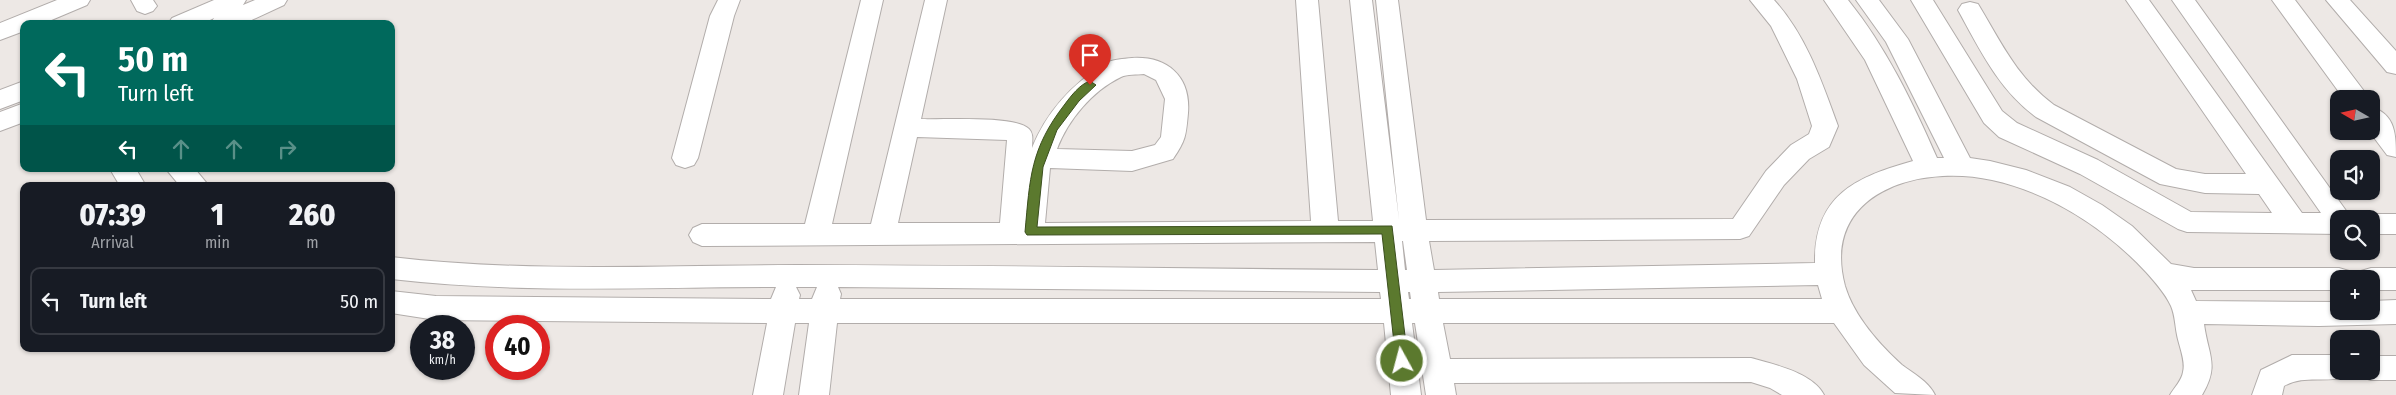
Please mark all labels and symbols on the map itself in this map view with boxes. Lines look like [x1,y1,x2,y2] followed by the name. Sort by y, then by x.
[1069,34,1111,85] pin
[2330,90,2380,140] north arrow
[485,315,550,380] speed limit sign: 40
[1375,334,1427,386] position arrow

